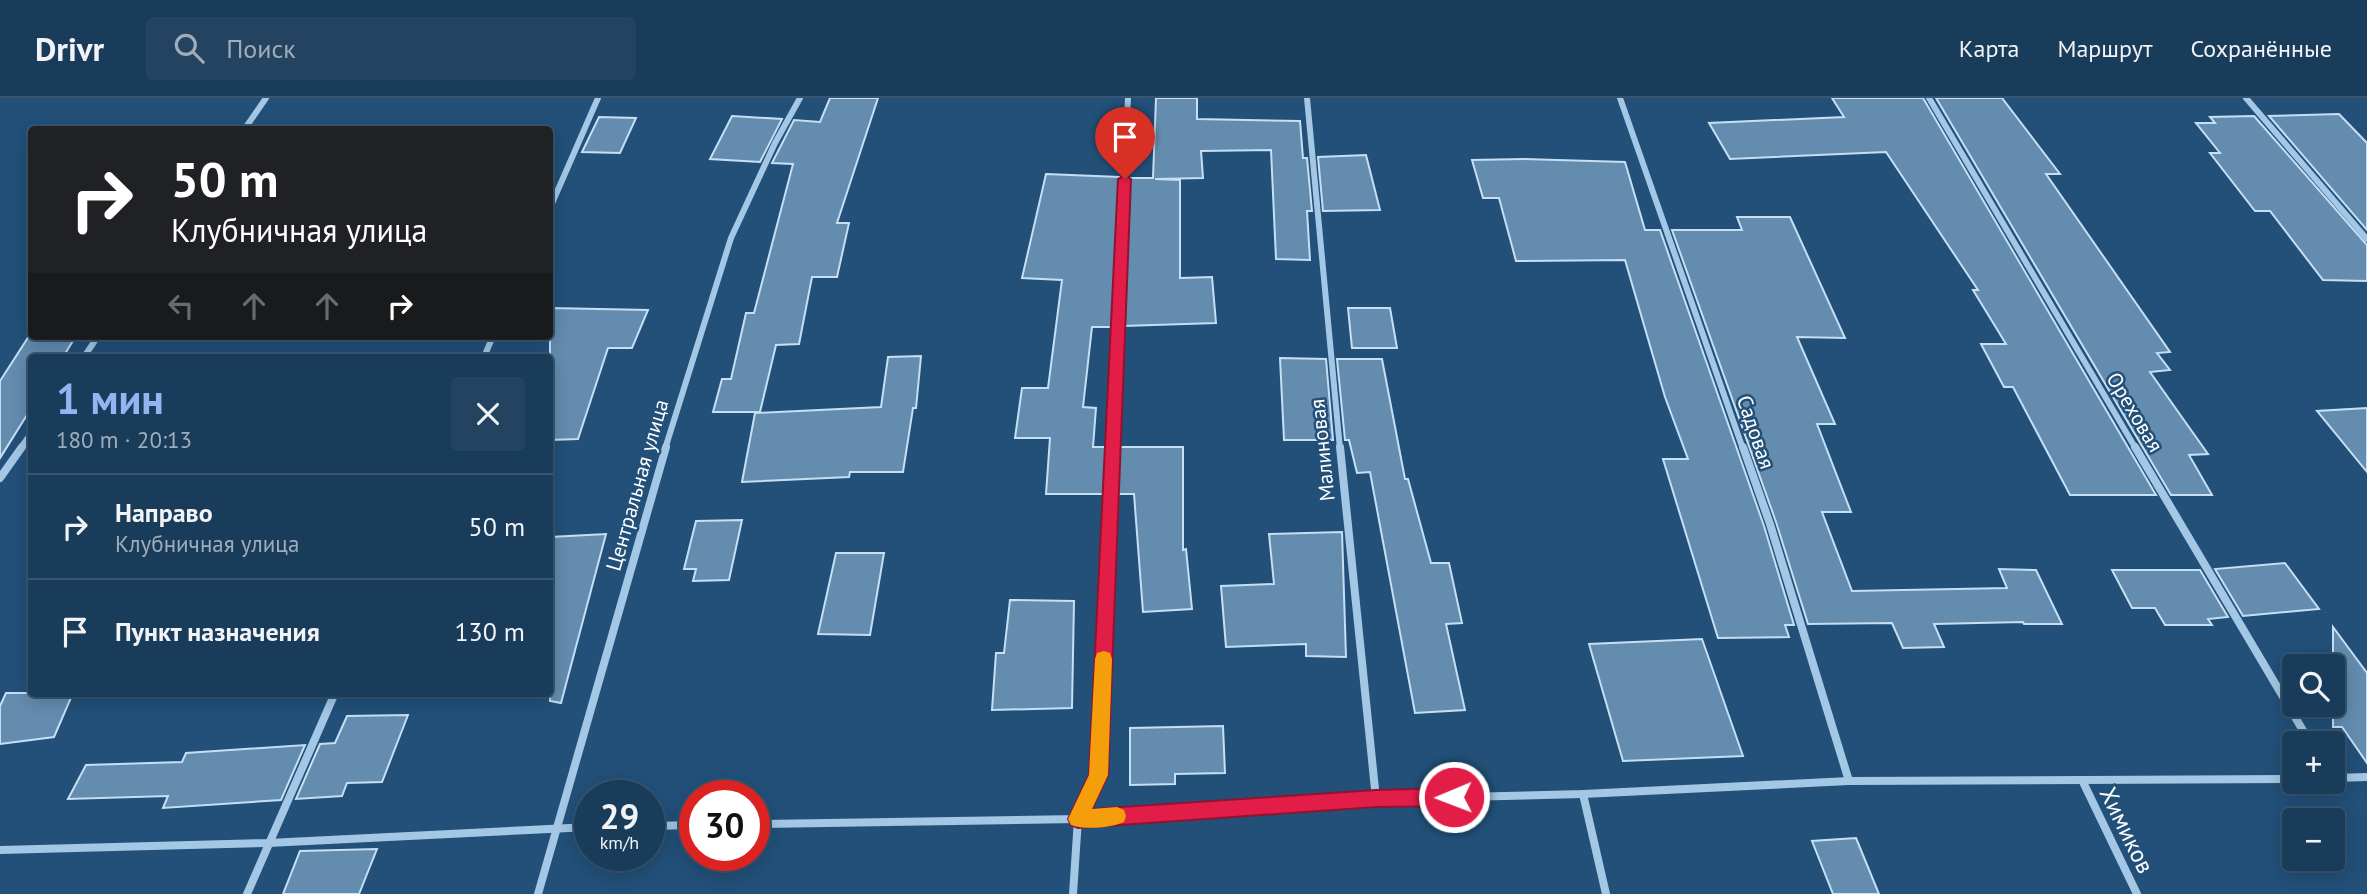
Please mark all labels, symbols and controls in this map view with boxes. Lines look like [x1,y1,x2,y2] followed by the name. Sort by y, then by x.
[146,17,636,80] search box
[35,27,104,70] text: Drivr
[170,29,208,67] icon: search
[226,32,296,65] text: Поиск
[1959,33,2019,64] text: Карта
[2057,33,2152,64] text: Маршрут
[2190,33,2332,64] text: Сохранённые
[1095,107,1155,179] pin
[1106,118,1144,156] icon: arrive
[171,147,278,211] text: 50 m
[56,154,147,245] icon: right
[171,209,427,251] text: Клубничная улица
[162,287,200,325] icon: left
[235,287,273,325] icon: ahead
[308,287,346,325] icon: ahead
[381,287,419,325] icon: right
[2101,367,2169,457] street label: Ореховая
[56,371,164,426] text: 1 мин
[451,377,525,451] button: close
[1731,392,1781,472] street label: Садовая
[600,396,674,574] street label: Центральная улица
[1303,398,1341,502] street label: Малиновая
[56,425,192,454] text: 180 m · 20:13
[115,496,213,529] text: Направо
[56,508,94,546] icon: right
[469,510,525,543] text: 50 m
[115,529,299,558] text: Клубничная улица
[56,613,94,651] icon: arrive
[115,615,320,648] text: Пункт назначения
[454,615,525,648] text: 130 m
[2282,654,2345,871] map controls
[2282,654,2345,717] button: search
[2282,731,2345,794] button: +
[1417,760,1491,834] position arrow
[679,780,770,871] speed limit sign: 30
[2093,782,2161,878] street label: Химиков
[600,793,639,839] text: 29
[2282,808,2345,871] button: −
[600,831,639,854] text: km/h

